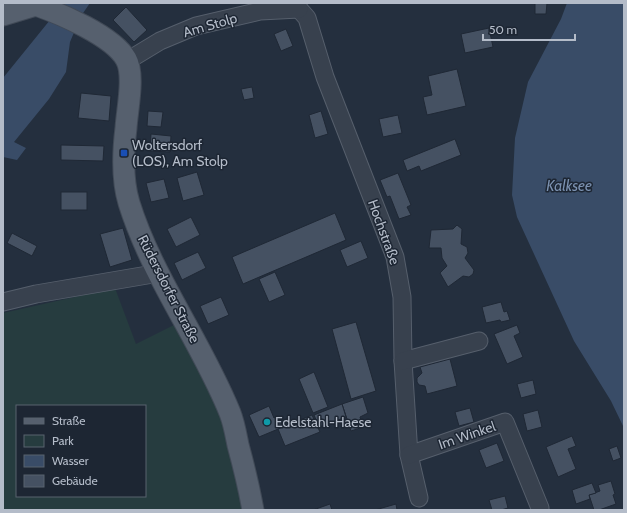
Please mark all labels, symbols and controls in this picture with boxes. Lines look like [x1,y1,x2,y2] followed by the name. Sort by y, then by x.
[181,9,239,41] street label: Am Stolp
[483,16,575,42] scale bar
[489,22,517,37] text: 50 m
[132,136,228,170] place label: Woltersdorf (LOS), Am Stolp
[119,148,129,158] marker: Woltersdorf (LOS), Am Stolp
[546,177,592,195] water label: Kalksee
[364,197,404,267] street label: Hochstraße
[134,232,204,346] street label: Rüdersdorfer Straße
[16,405,146,497] legend
[52,413,85,428] text: Straße
[275,413,371,431] place label: Edelstahl-Haese
[262,417,272,427] marker: Edelstahl-Haese
[436,417,499,453] street label: Im Winkel
[52,433,74,448] text: Park
[52,453,89,468] text: Wasser
[52,473,98,488] text: Gebäude

